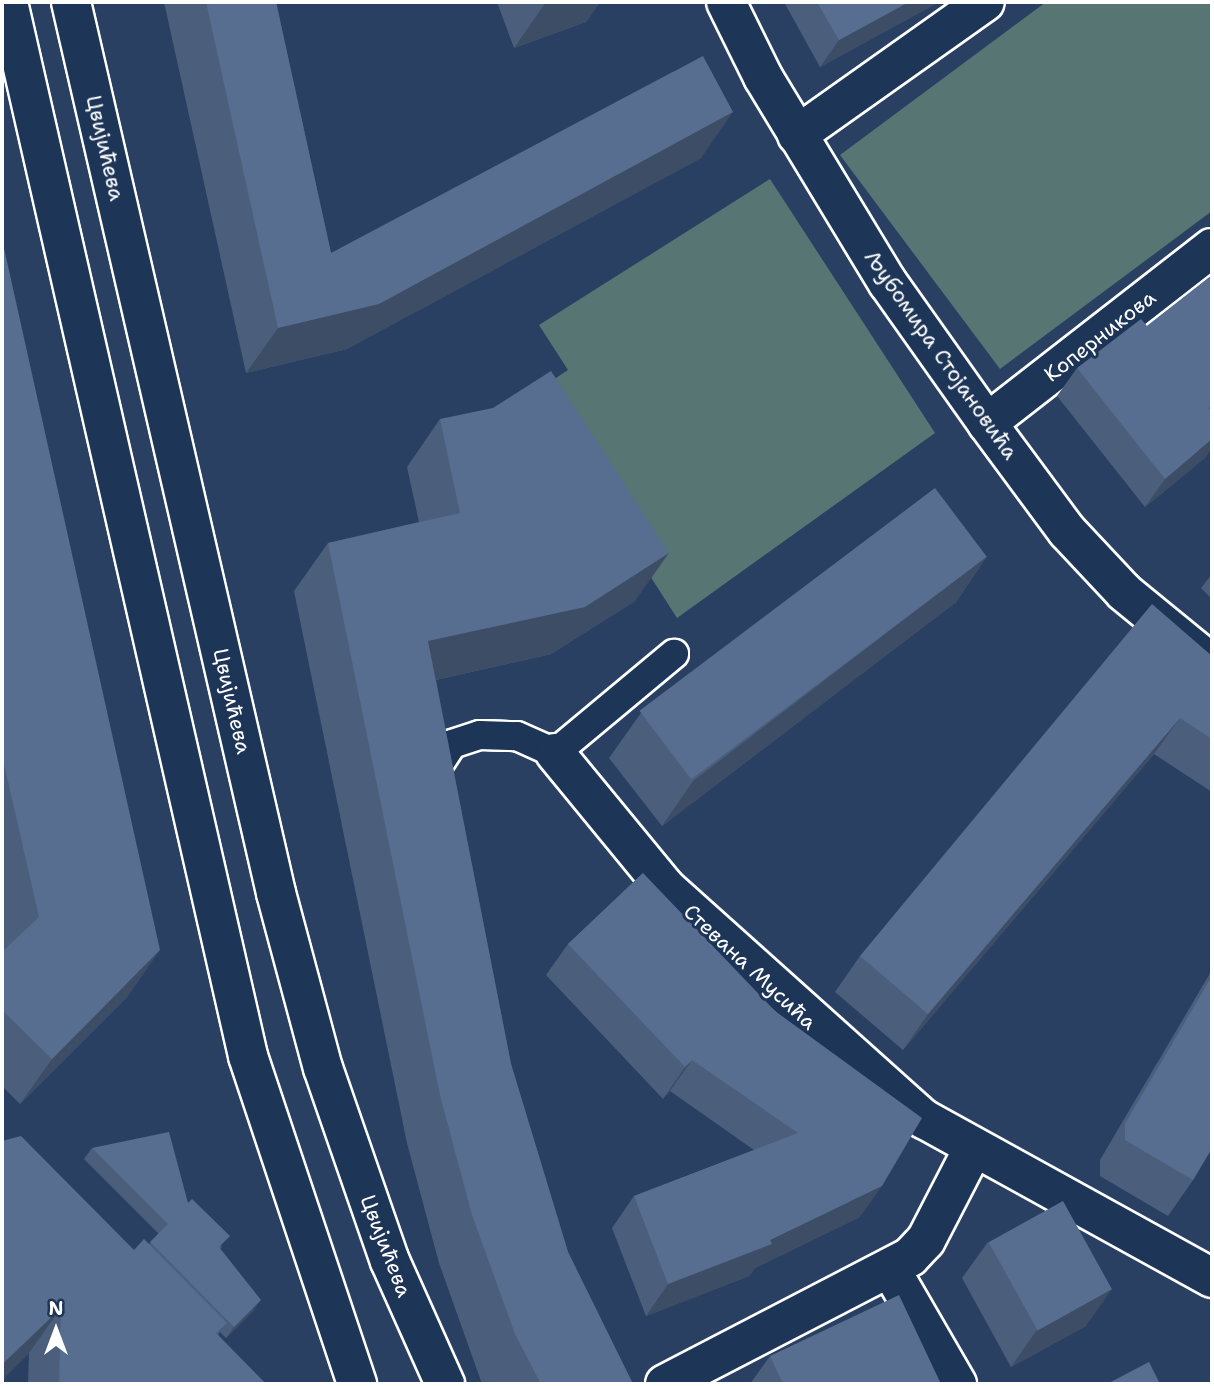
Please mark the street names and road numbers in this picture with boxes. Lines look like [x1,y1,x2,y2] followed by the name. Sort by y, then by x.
[81,93,129,203] street label: Цвијићева
[859,246,1023,464] street label: Љубомира Стојановића
[1039,285,1161,387] street label: Коперникова
[208,646,256,756] street label: Цвијићева
[678,899,822,1035] street label: Стевана Мусића
[355,1191,417,1301] street label: Цвијићева

